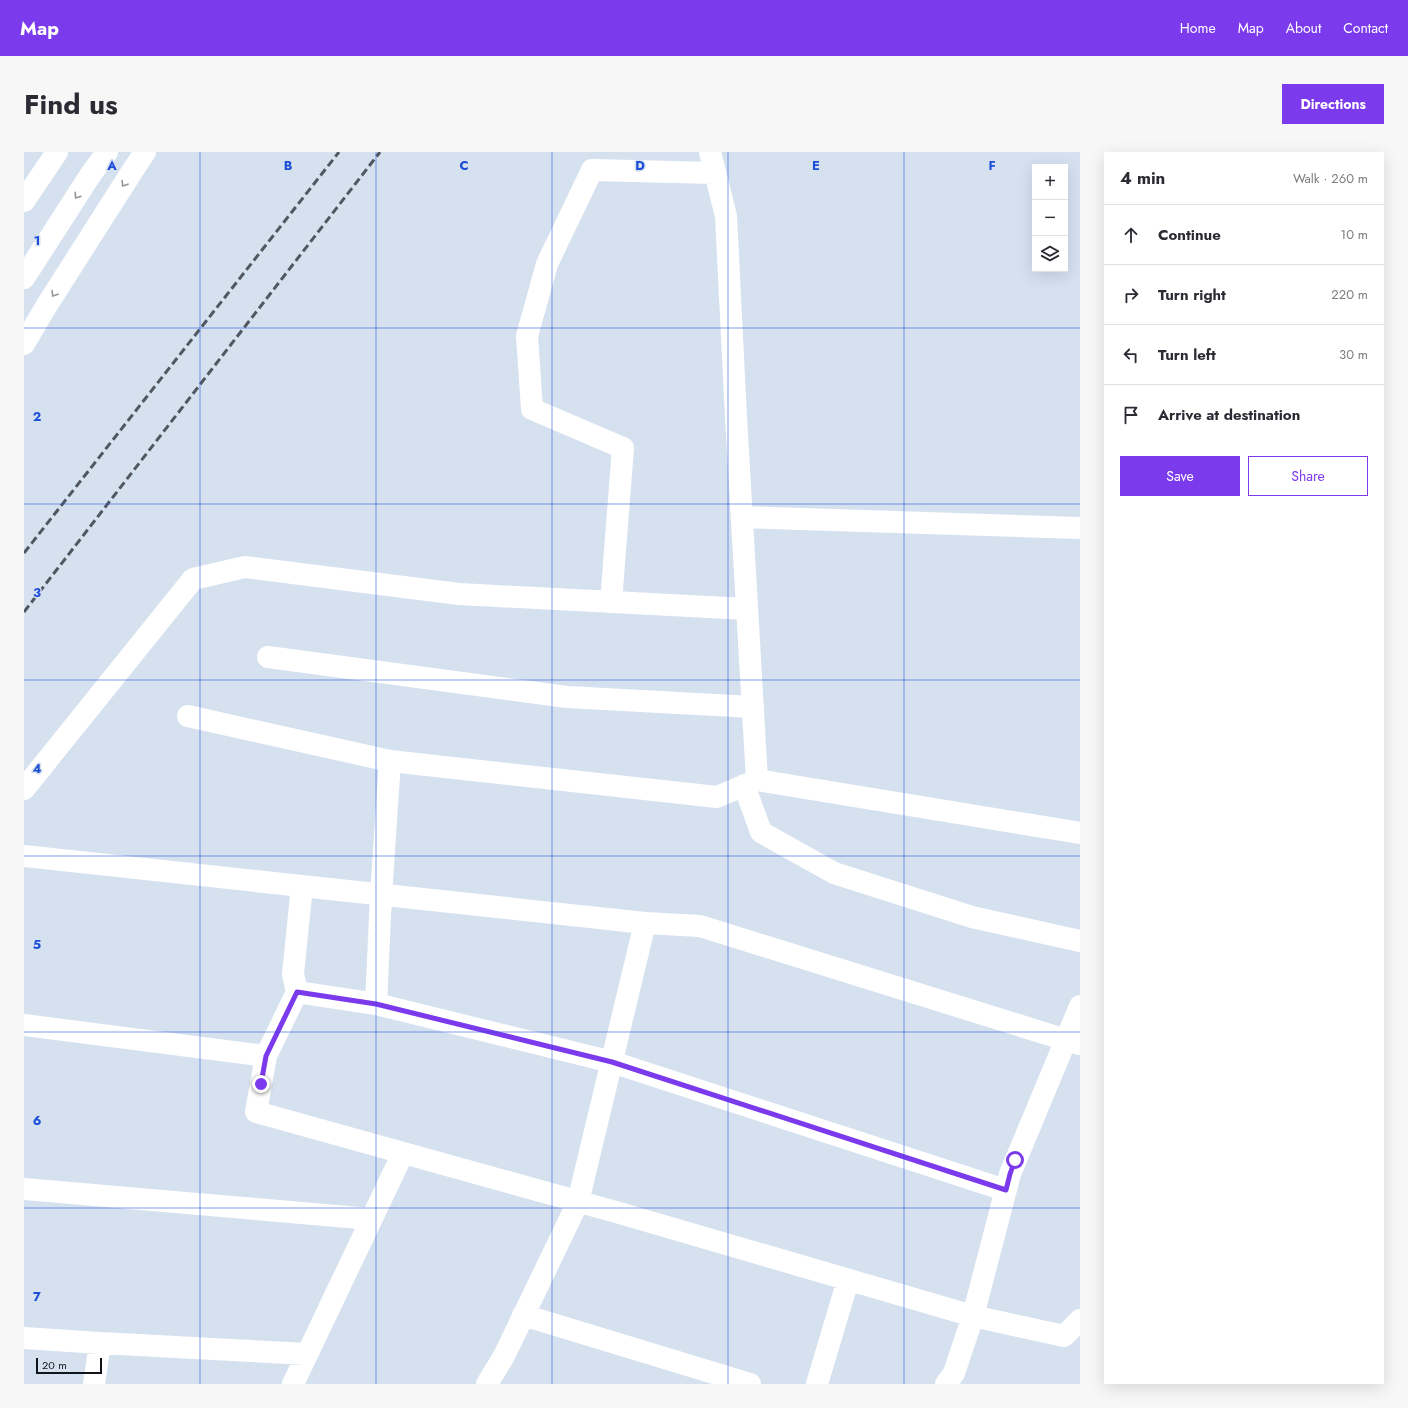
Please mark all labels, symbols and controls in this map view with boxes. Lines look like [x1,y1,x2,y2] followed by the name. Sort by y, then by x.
[20,15,59,42] text: Map
[1180,18,1216,38] text: Home
[1238,18,1264,38] text: Map
[1286,18,1321,38] text: About
[1343,18,1388,38] text: Contact
[24,84,118,125] text: Find us
[1282,84,1384,124] button: Directions
[106,156,117,175] text: A
[284,156,293,175] text: B
[459,156,469,175] text: C
[635,156,645,175] text: D
[812,156,820,175] text: E
[988,156,996,175] text: F
[1032,164,1068,272] map controls
[1032,164,1068,200] button: +
[1120,166,1165,190] text: 4 min
[1293,169,1368,188] text: Walk · 260 m
[121,180,128,187] one-way arrow
[74,192,82,199] one-way arrow
[1032,200,1068,236] button: −
[1120,224,1142,246] icon: ahead
[1158,224,1221,246] text: Continue
[1340,225,1368,244] text: 10 m
[34,231,40,250] text: 1
[1032,236,1068,272] button: layers
[1120,284,1142,306] icon: right
[1158,284,1226,306] text: Turn right
[1331,285,1368,304] text: 220 m
[51,290,59,297] one-way arrow
[1120,344,1142,366] icon: left
[1158,344,1216,366] text: Turn left
[1339,345,1368,364] text: 30 m
[1120,404,1142,426] icon: arrive
[1158,404,1300,426] text: Arrive at destination
[33,407,41,426] text: 2
[1120,456,1240,496] button: Save
[1248,456,1368,496] button: Share
[33,583,41,602] text: 3
[32,759,42,778] text: 4
[33,935,41,954] text: 5
[252,1075,270,1093] route end
[33,1111,42,1130] text: 6
[1006,1151,1024,1169] route start
[33,1287,41,1306] text: 7
[36,1356,102,1375] scale bar
[42,1357,67,1373] text: 20 m

